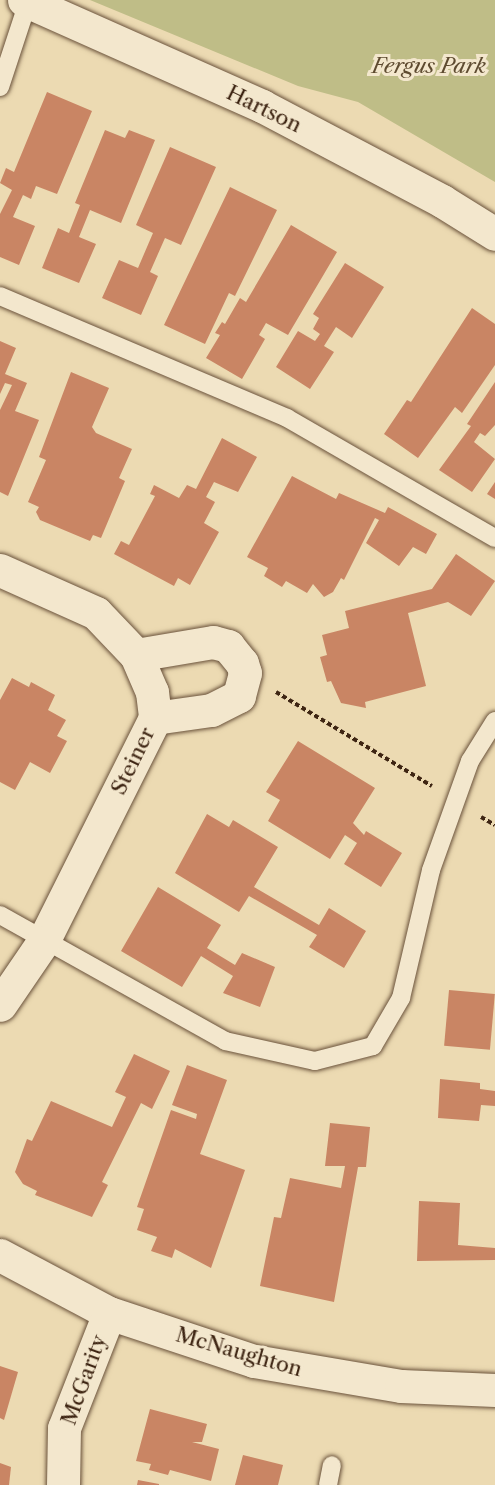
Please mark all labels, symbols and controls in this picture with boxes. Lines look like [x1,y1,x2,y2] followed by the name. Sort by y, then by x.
[372,53,486,79] park label: Fergus Park
[222,80,306,138] street label: Hartson
[106,723,160,799] street label: Steiner
[173,1322,305,1382] street label: McNaughton
[56,1331,112,1429] street label: McGarity

